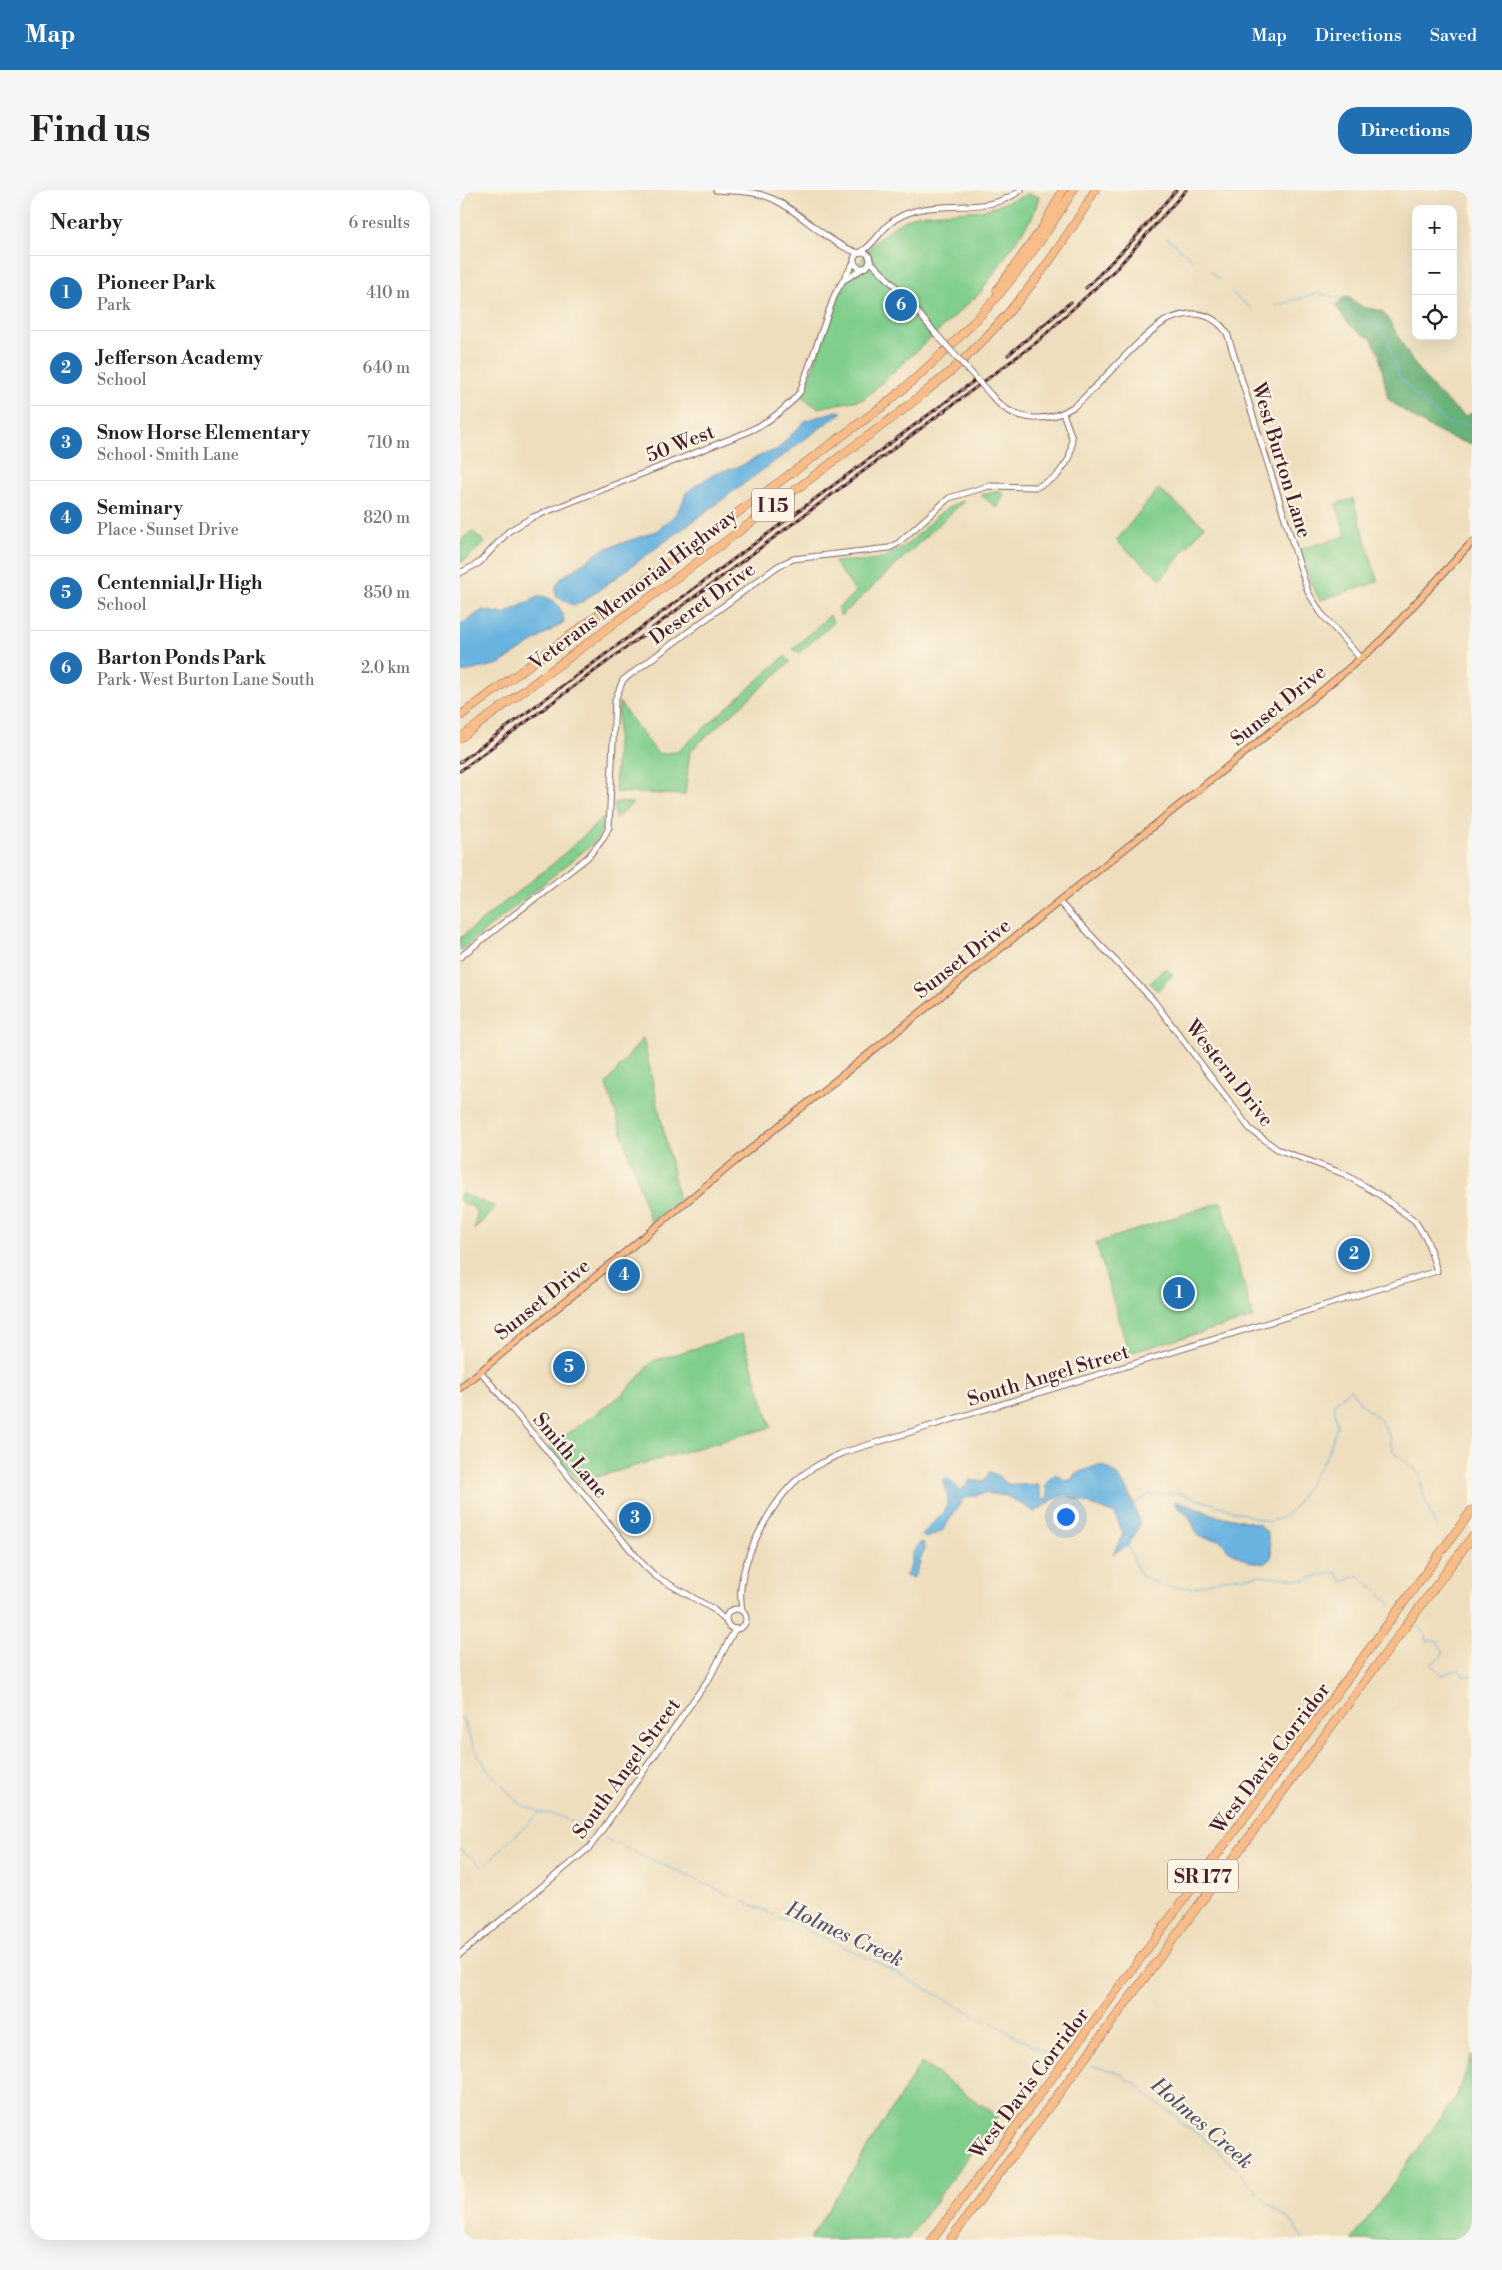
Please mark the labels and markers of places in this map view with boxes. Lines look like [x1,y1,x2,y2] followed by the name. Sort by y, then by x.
[885,286,917,324] pin: 6
[1338,1235,1370,1273] pin: 2
[608,1256,640,1294] pin: 4
[1163,1274,1195,1312] pin: 1
[553,1348,585,1386] pin: 5
[619,1499,651,1537] pin: 3

